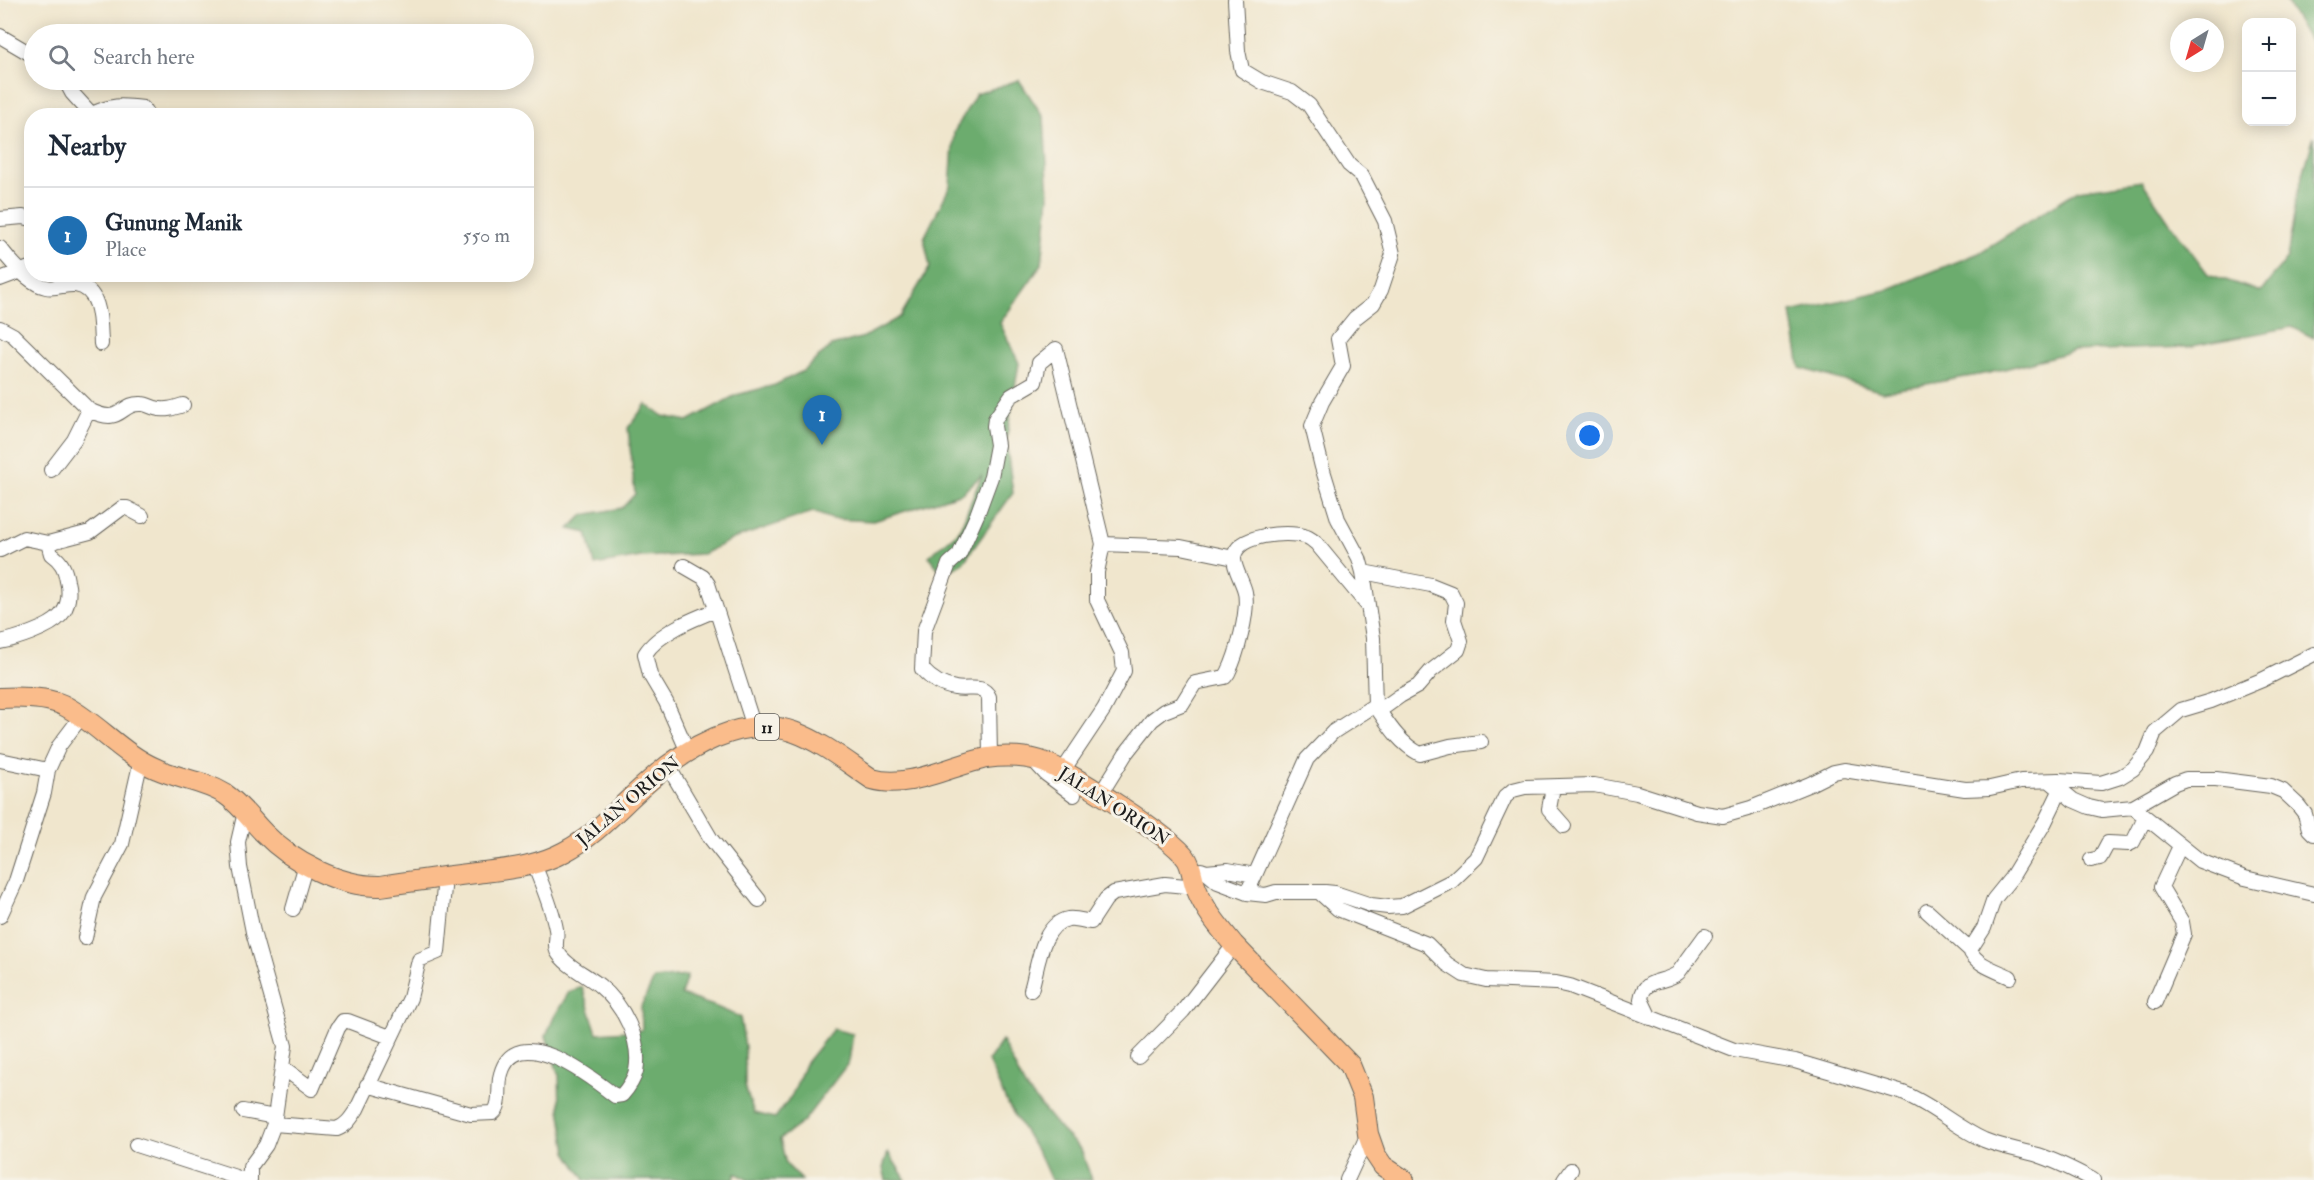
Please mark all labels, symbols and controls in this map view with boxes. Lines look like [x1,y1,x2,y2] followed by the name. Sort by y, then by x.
[2170,18,2224,72] north arrow
[2242,18,2296,126] map controls
[2242,18,2296,72] button: +
[24,24,534,90] search box
[45,41,78,74] icon: search
[93,43,195,71] text: Search here
[2242,72,2296,126] button: −
[48,131,126,163] text: Nearby
[105,209,242,237] text: Gunung Manik
[64,223,71,248] text: 1
[463,223,510,248] text: 550 m
[105,237,146,262] text: Place
[802,396,842,445] pin: 1
[1575,421,1604,450] your location
[755,714,779,740] road number: 11
[571,751,685,852] street label: JALAN ORION
[1053,761,1174,851] street label: JALAN ORION

